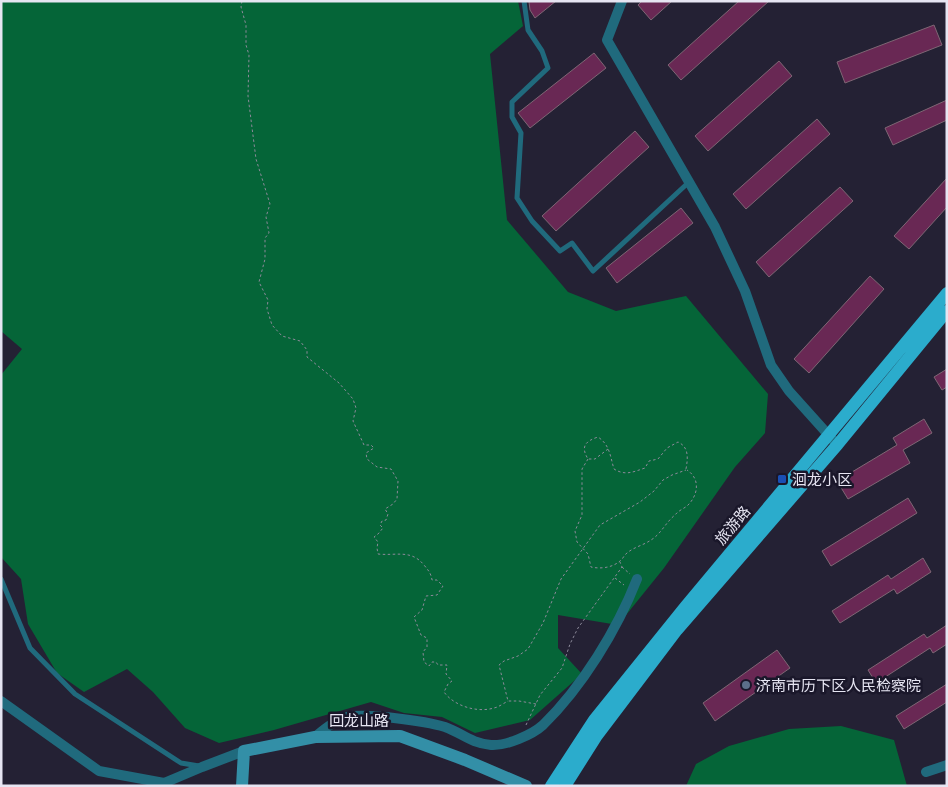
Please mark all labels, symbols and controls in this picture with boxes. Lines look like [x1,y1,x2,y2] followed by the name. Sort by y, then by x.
[792,469,852,489] place label: 洄龙小区
[776,473,788,485] marker: 洄龙小区
[710,501,754,549] street label: 旅游路
[756,675,921,695] place label: 济南市历下区人民检察院
[740,679,752,691] marker: 济南市历下区人民检察院
[329,710,389,730] street label: 回龙山路

